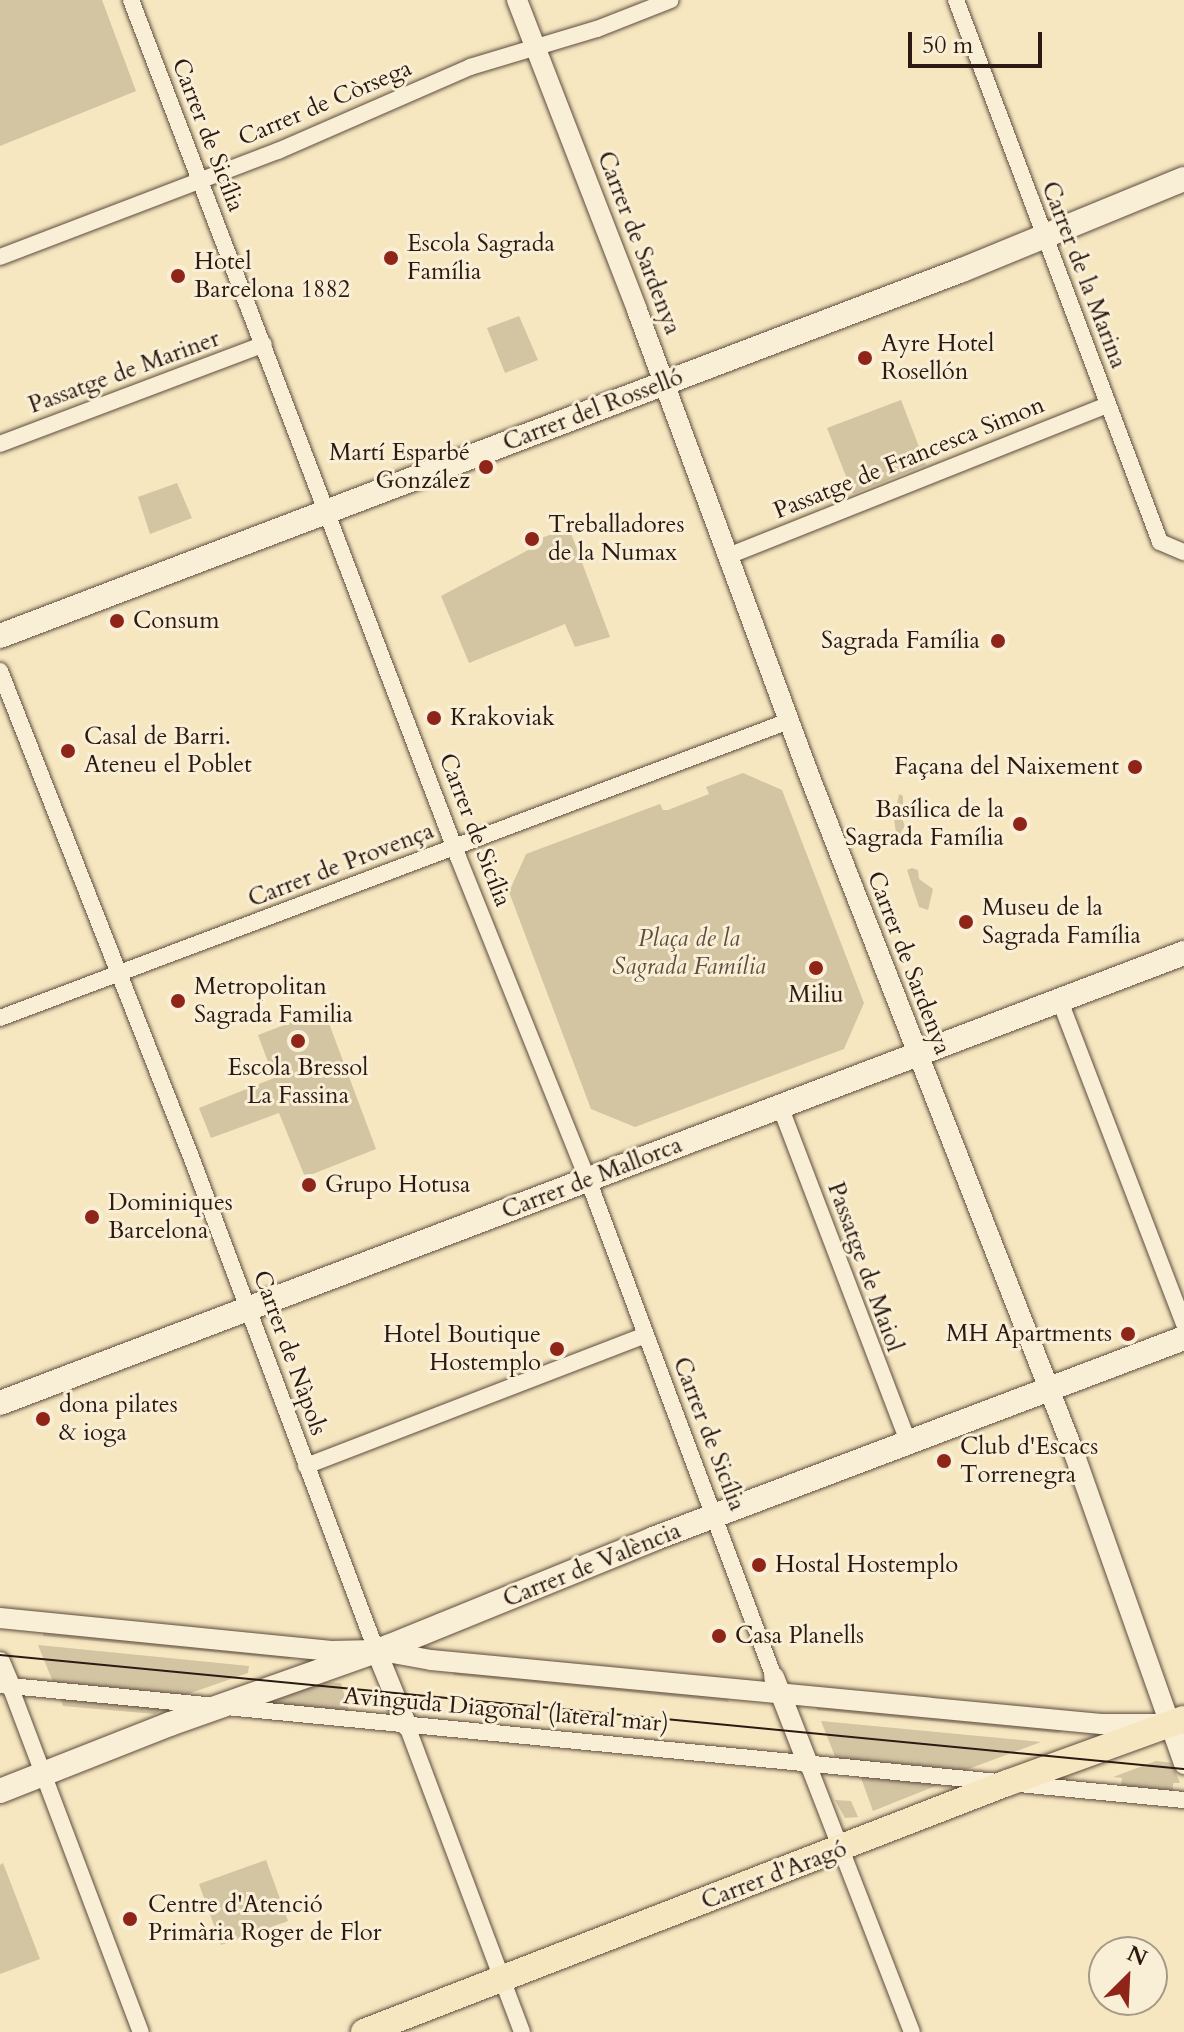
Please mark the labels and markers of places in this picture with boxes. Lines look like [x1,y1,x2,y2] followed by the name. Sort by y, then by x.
[407,230,555,286] place label: Escola Sagrada Família
[194,248,350,304] place label: Hotel Barcelona 1882
[382,249,400,267] marker: Escola Sagrada Família
[169,267,187,285] marker: Hotel Barcelona 1882
[881,330,994,386] place label: Ayre Hotel Rosellón
[856,349,874,367] marker: Ayre Hotel Rosellón
[329,439,470,495] place label: Martí Esparbé González
[477,458,495,476] marker: Martí Esparbé González
[548,511,685,567] place label: Treballadores de la Numax
[523,530,541,548] marker: Treballadores de la Numax
[133,607,219,635] place label: Consum
[108,612,126,630] marker: Consum
[821,627,980,655] place label: Sagrada Família
[987,630,1009,652] marker: Sagrada Família
[450,704,555,732] place label: Krakoviak
[425,709,443,727] marker: Krakoviak
[84,723,252,779] place label: Casal de Barri. Ateneu el Poblet
[59,742,77,760] marker: Casal de Barri. Ateneu el Poblet
[894,753,1119,781] place label: Façana del Naixement
[1126,758,1144,776] marker: Façana del Naixement
[845,796,1004,852] place label: Basílica de la Sagrada Família
[1011,815,1029,833] marker: Basílica de la Sagrada Família
[982,894,1141,950] place label: Museu de la Sagrada Família
[957,913,975,931] marker: Museu de la Sagrada Família
[807,959,825,977] marker: Miliu
[194,973,353,1029] place label: Metropolitan Sagrada Familia
[788,981,844,1009] place label: Miliu
[169,992,187,1010] marker: Metropolitan Sagrada Familia
[289,1032,307,1050] marker: Escola Bressol La Fassina
[228,1054,368,1110] place label: Escola Bressol La Fassina
[325,1171,470,1199] place label: Grupo Hotusa
[300,1176,318,1194] marker: Grupo Hotusa
[108,1189,233,1245] place label: Dominiques Barcelona
[83,1208,101,1226] marker: Dominiques Barcelona
[946,1320,1112,1348] place label: MH Apartments
[383,1321,541,1377] place label: Hotel Boutique Hostemplo
[1119,1325,1137,1343] marker: MH Apartments
[548,1340,566,1358] marker: Hotel Boutique Hostemplo
[59,1391,178,1447] place label: dona pilates & ioga
[34,1410,52,1428] marker: dona pilates & ioga
[960,1433,1098,1489] place label: Club d'Escacs Torrenegra
[935,1452,953,1470] marker: Club d'Escacs Torrenegra
[775,1551,958,1579] place label: Hostal Hostemplo
[750,1556,768,1574] marker: Hostal Hostemplo
[735,1622,864,1650] place label: Casa Planells
[710,1627,728,1645] marker: Casa Planells
[148,1891,381,1947] place label: Centre d'Atenció Primària Roger de Flor
[119,1908,141,1930] marker: Centre d'Atenció Primària Roger de Flor

